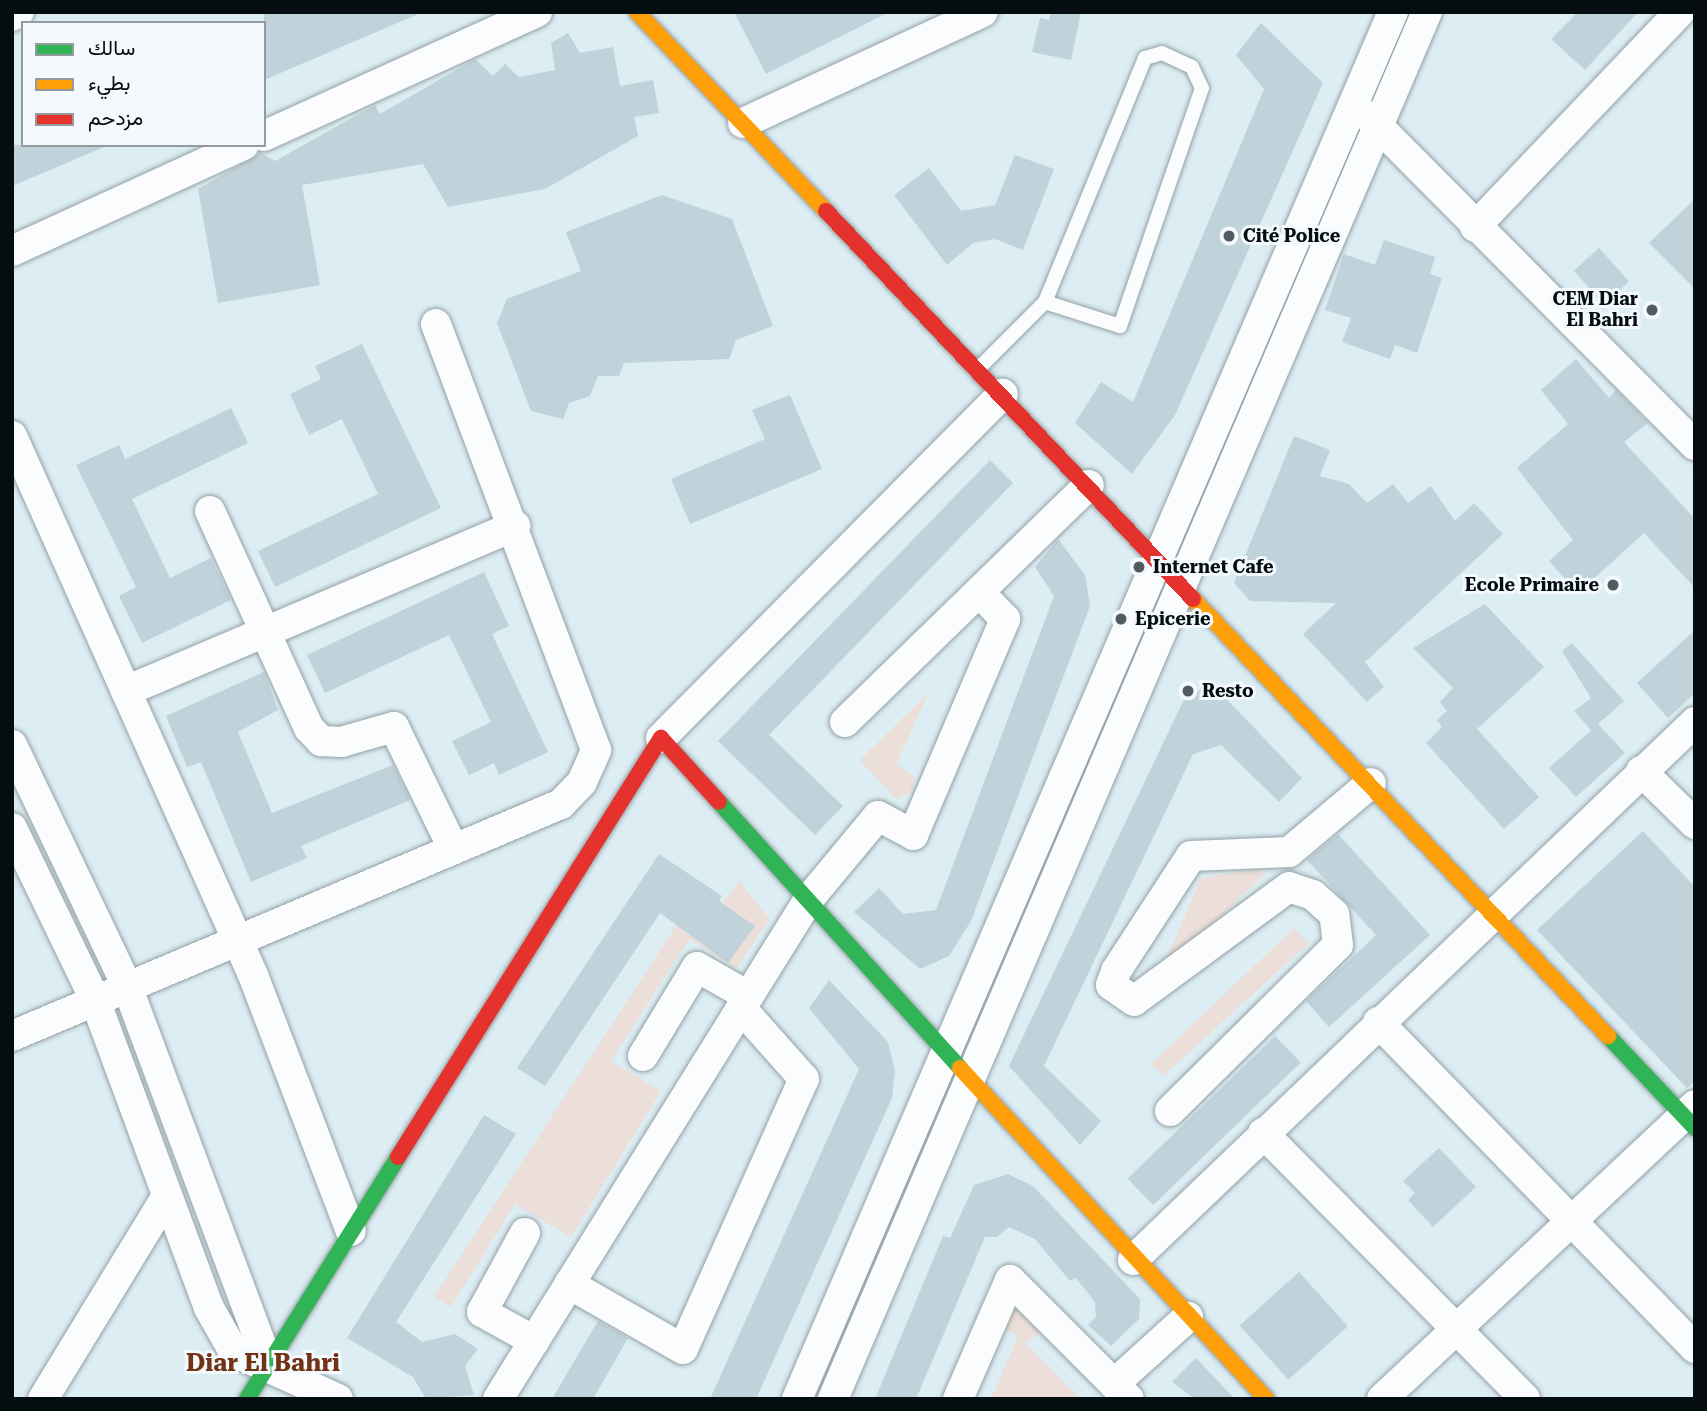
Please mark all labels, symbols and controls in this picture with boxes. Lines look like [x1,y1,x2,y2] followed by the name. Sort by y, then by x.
[21,21,266,147] legend
[88,36,135,60] text: سالك
[88,71,131,95] text: بطيء
[88,106,143,130] text: مزدحم
[1243,225,1340,247] place label: Cité Police
[1221,228,1237,244] marker: Cité Police
[1553,289,1638,332] place label: CEM Diar El Bahri
[1644,302,1660,318] marker: CEM Diar El Bahri
[1153,556,1274,578] place label: Internet Cafe
[1131,559,1147,575] marker: Internet Cafe
[1465,574,1599,596] place label: Ecole Primaire
[1605,577,1621,593] marker: Ecole Primaire
[1135,608,1210,630] place label: Epicerie
[1113,611,1129,627] marker: Epicerie
[1202,680,1254,702] place label: Resto
[1180,683,1196,699] marker: Resto
[186,1350,340,1378] district label: Diar El Bahri

